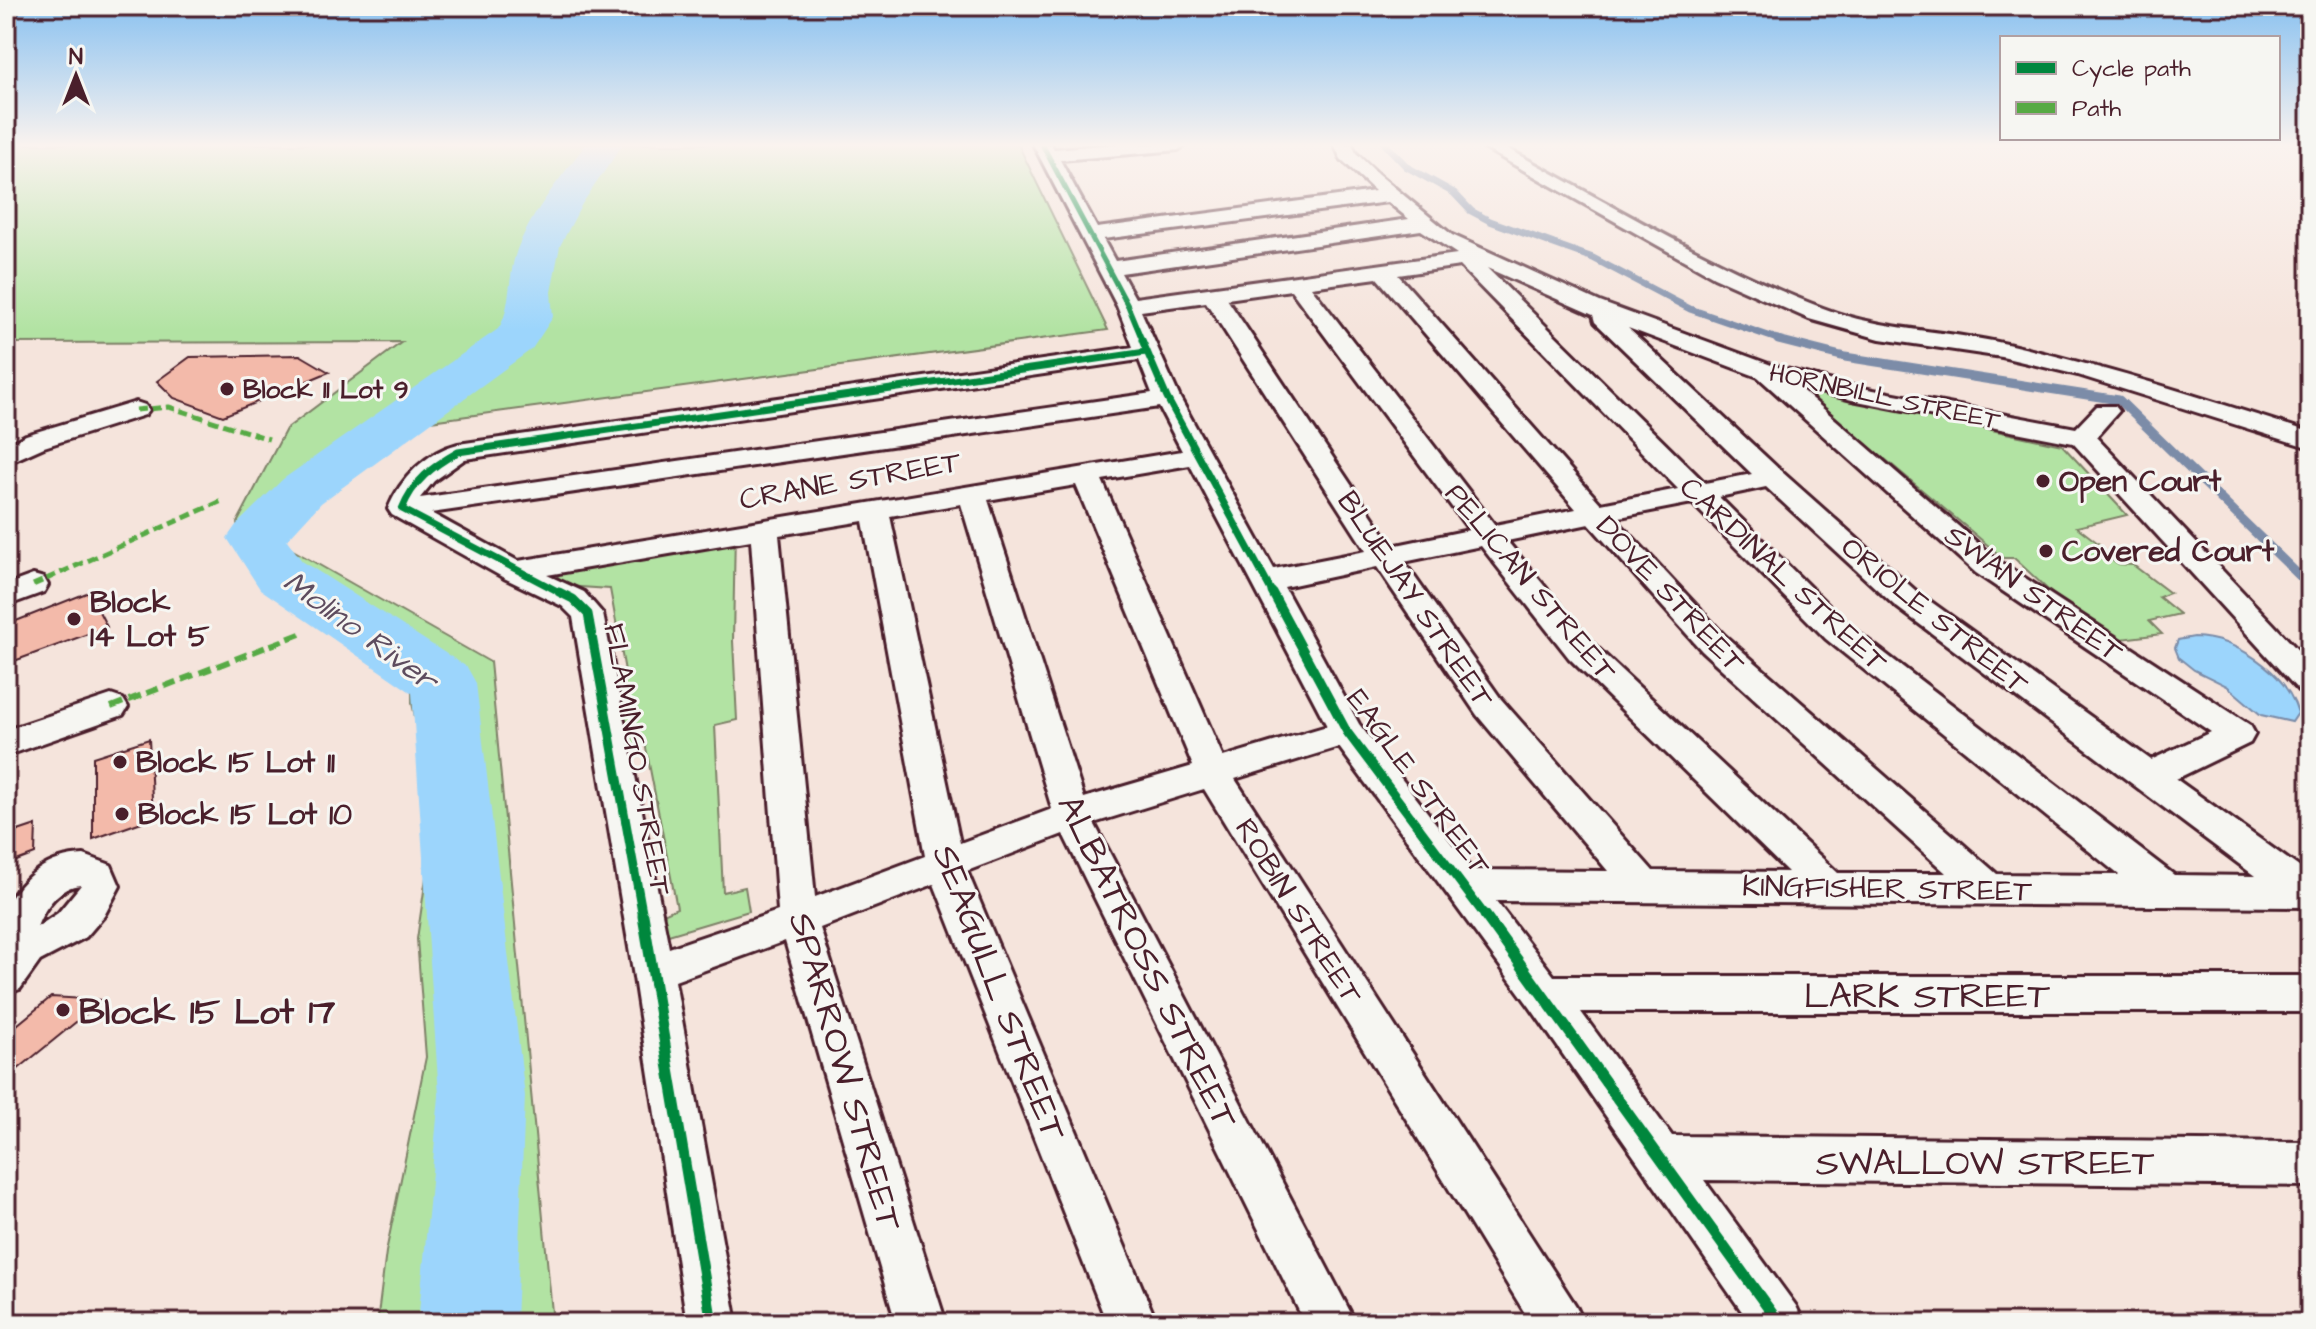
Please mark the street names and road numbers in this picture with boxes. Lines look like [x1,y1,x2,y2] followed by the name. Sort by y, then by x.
[1766,355,2004,439] street label: HORNBILL STREET
[736,441,964,521] street label: CRANE STREET
[1670,467,1897,682] street label: CARDINAL STREET
[1435,475,1626,691] street label: PELICAN STREET
[1327,483,1504,717] street label: BLUEJAY STREET
[1586,507,1755,683] street label: DOVE STREET
[1936,515,2131,673] street label: SWAN STREET
[1832,527,2037,705] street label: ORIOLE STREET
[592,620,682,899] street label: FLAMINGO STREET
[1336,681,1501,885] street label: EAGLE STREET
[1044,787,1250,1138] street label: ALBATROSS STREET
[1224,811,1372,1013] street label: ROBIN STREET
[919,838,1079,1149] street label: SEAGULL STREET
[1742,865,2033,913] street label: KINGFISHER STREET
[775,906,915,1237] street label: SPARROW STREET
[1804,971,2051,1022] street label: LARK STREET
[1816,1138,2155,1189] street label: SWALLOW STREET

